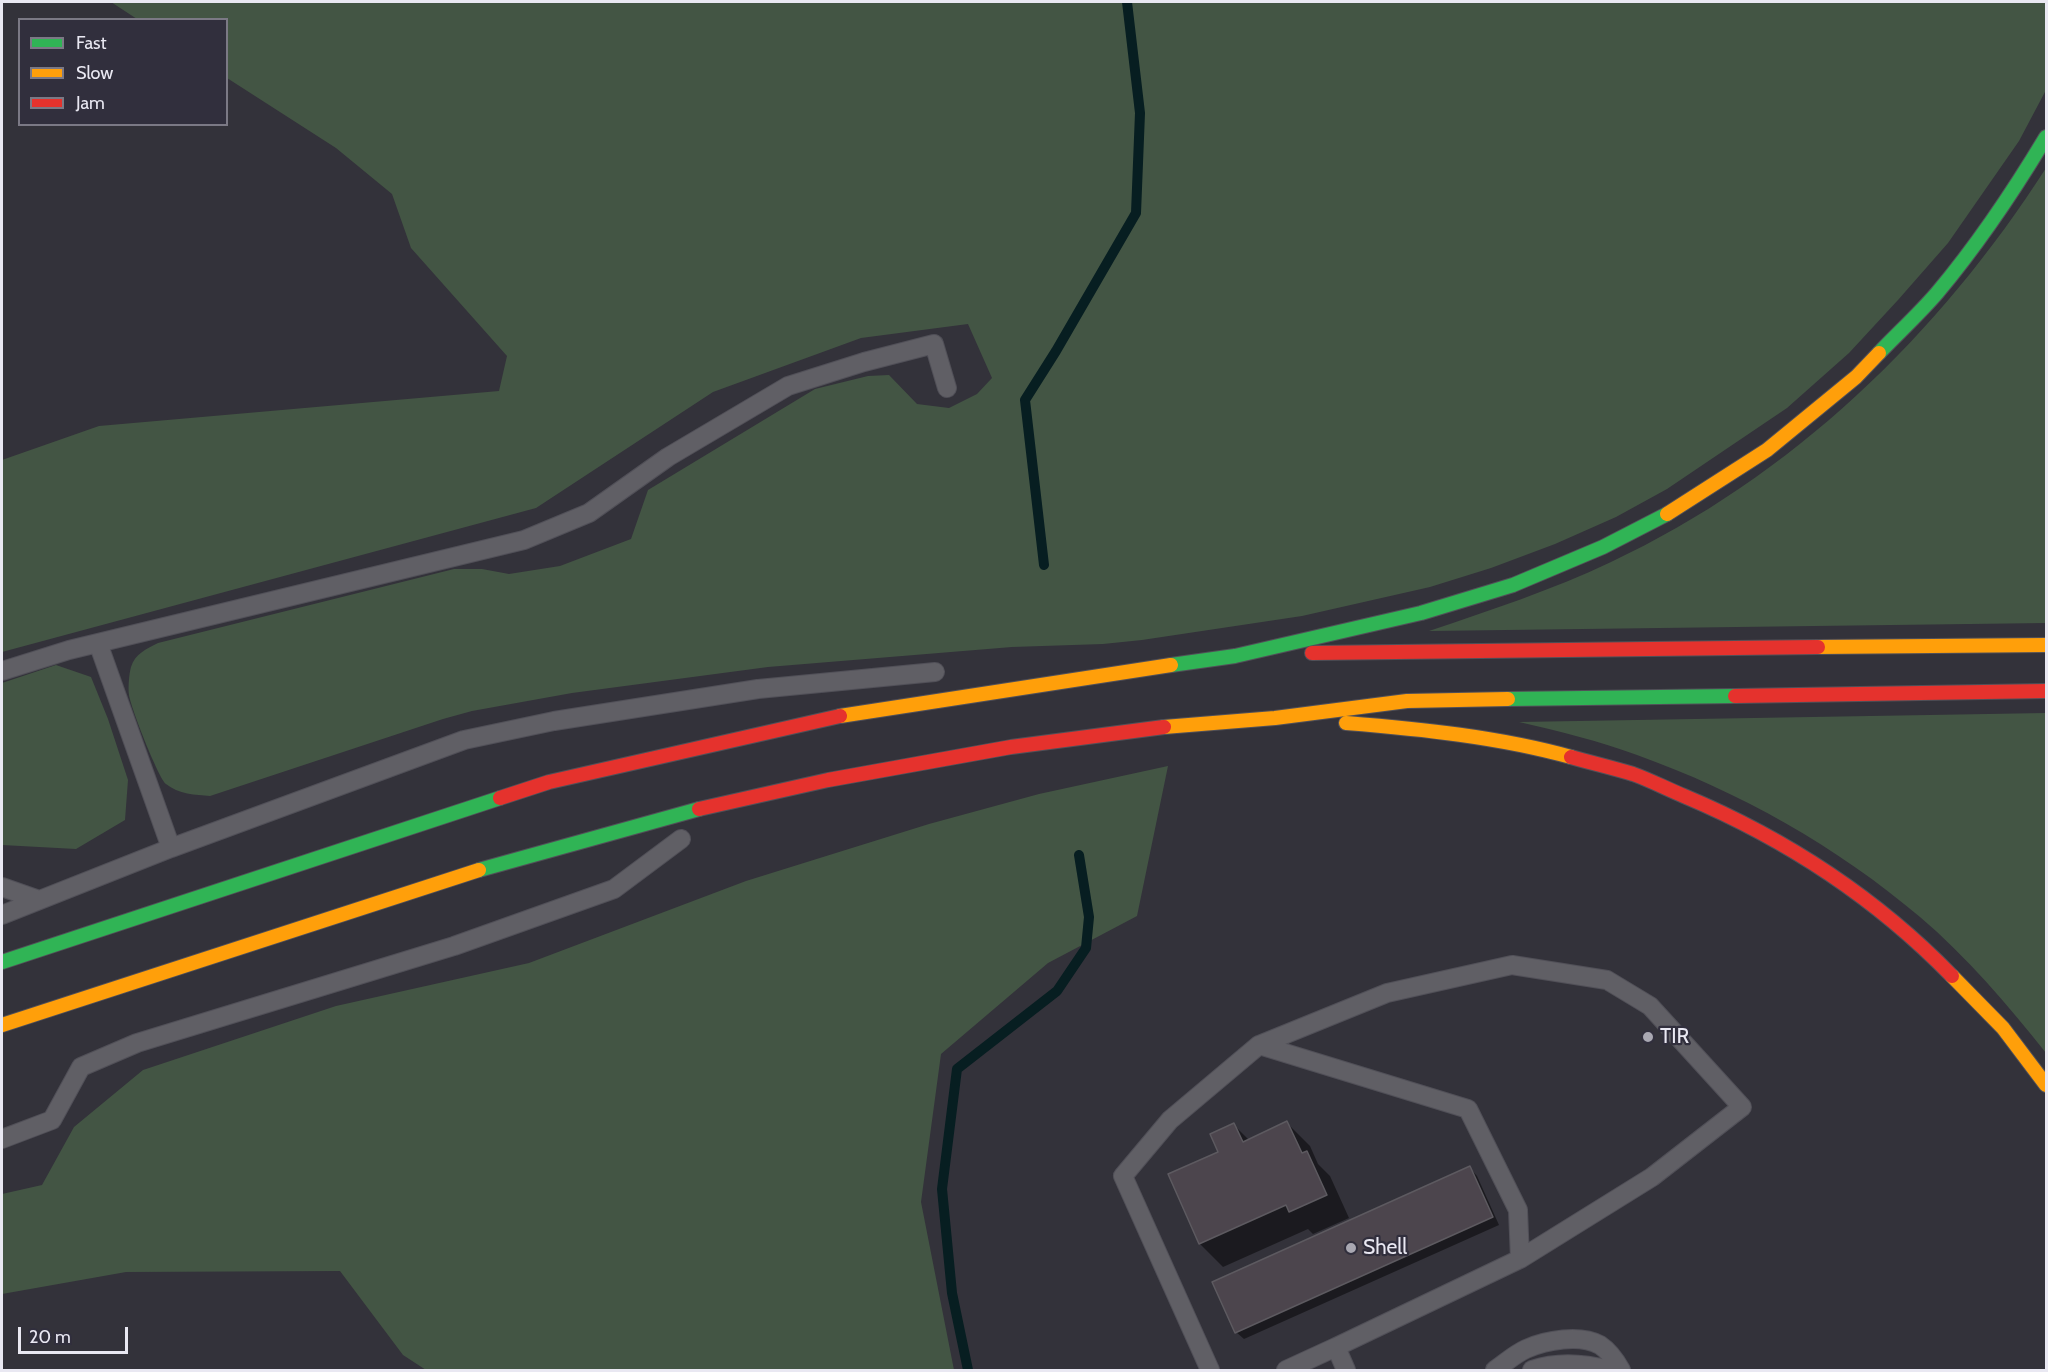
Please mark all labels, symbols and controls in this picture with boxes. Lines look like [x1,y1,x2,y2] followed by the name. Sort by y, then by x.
[18,18,228,126] legend
[76,32,107,54] text: Fast
[76,62,113,84] text: Slow
[76,92,105,114] text: Jam
[1660,1024,1689,1050] place label: TIR
[1641,1030,1655,1044] marker: TIR
[1363,1235,1407,1261] place label: Shell
[1344,1241,1358,1255] marker: Shell
[21,1315,130,1353] scale bar
[29,1326,71,1348] text: 20 m

